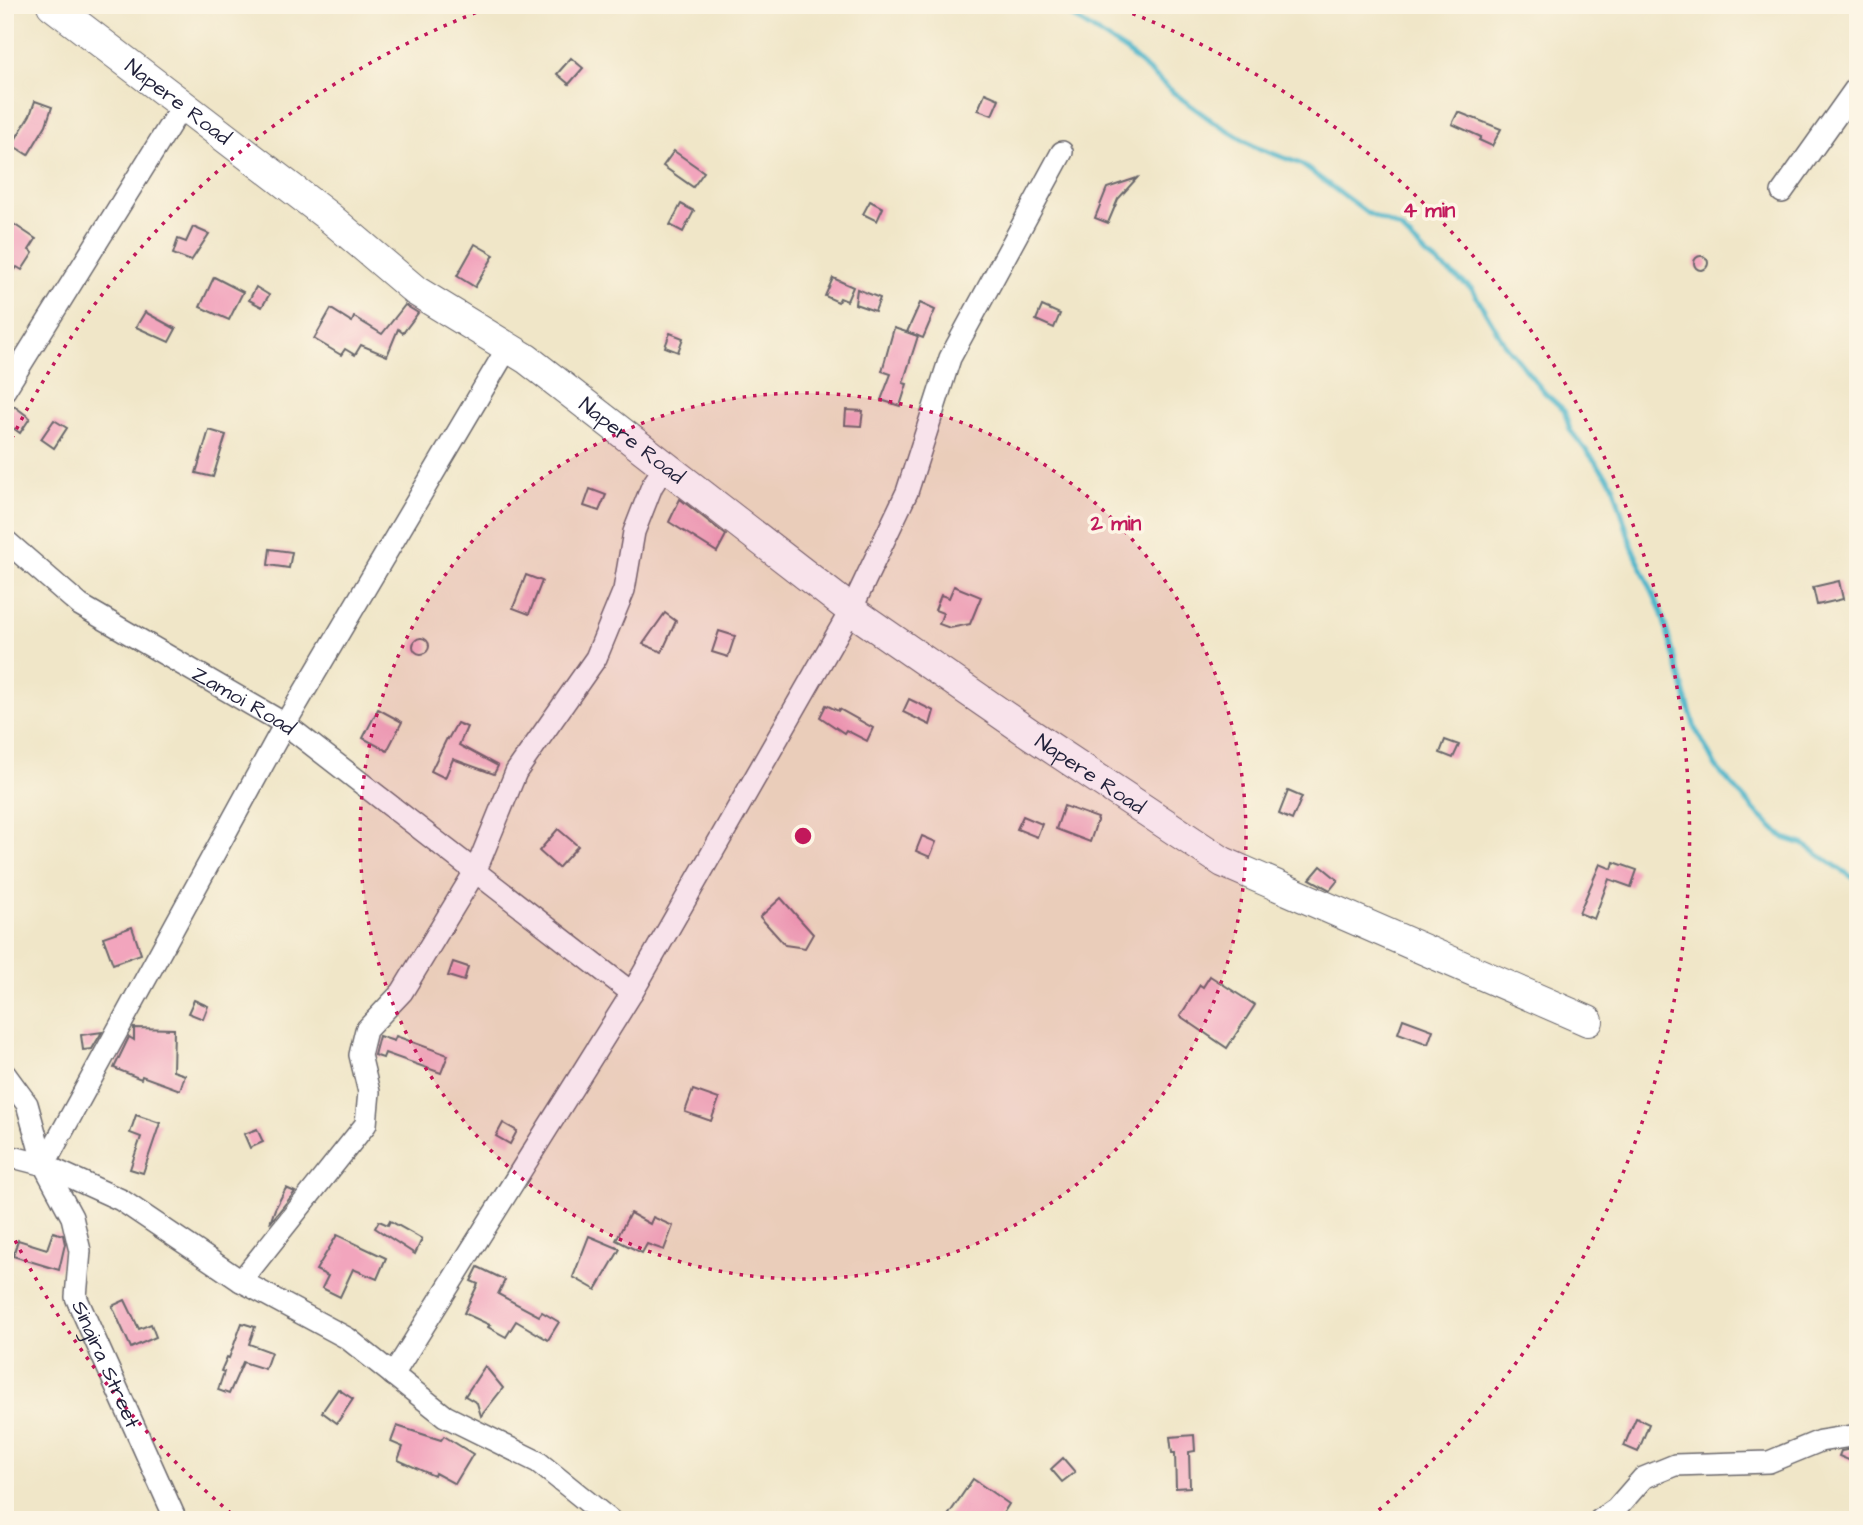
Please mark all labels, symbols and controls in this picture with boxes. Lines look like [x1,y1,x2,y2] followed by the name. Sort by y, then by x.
[119,52,238,152] street label: Napere Road
[1403,196,1456,225] text: 4 min
[573,390,691,491] street label: Napere Road
[1090,509,1142,538] text: 2 min
[187,659,302,742] street label: Zamoi Road
[1030,727,1151,821] street label: Napere Road
[791,824,815,848] centre of rings
[65,1296,148,1433] street label: Singira Street

